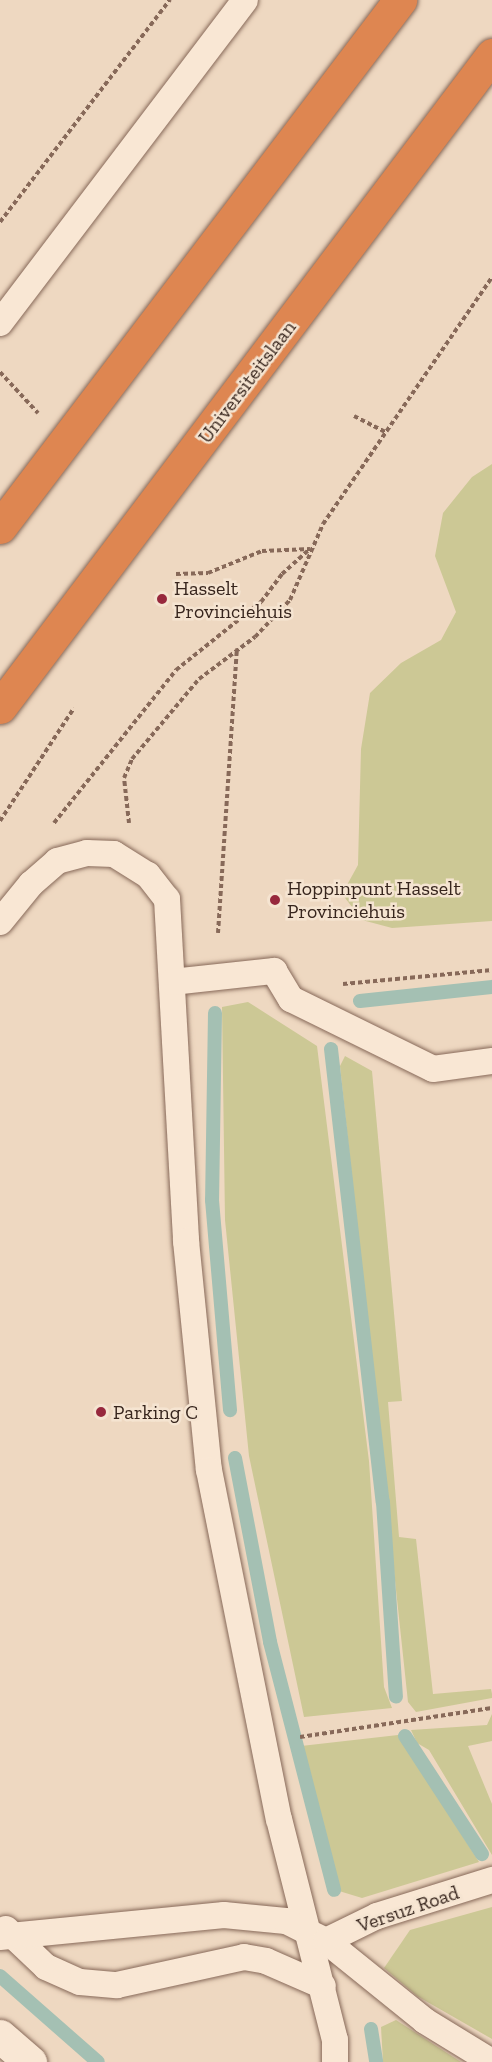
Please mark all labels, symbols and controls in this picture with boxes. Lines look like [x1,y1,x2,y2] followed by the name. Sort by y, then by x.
[193,316,301,448] street label: Universiteitslaan
[174,576,292,623] place label: Hasselt Provinciehuis
[155,592,169,606] marker: Hasselt Provinciehuis
[287,876,461,923] place label: Hoppinpunt Hasselt Provinciehuis
[268,893,282,907] marker: Hoppinpunt Hasselt Provinciehuis
[113,1400,198,1424] place label: Parking C
[94,1405,108,1419] marker: Parking C
[354,1880,462,1938] street label: Versuz Road

